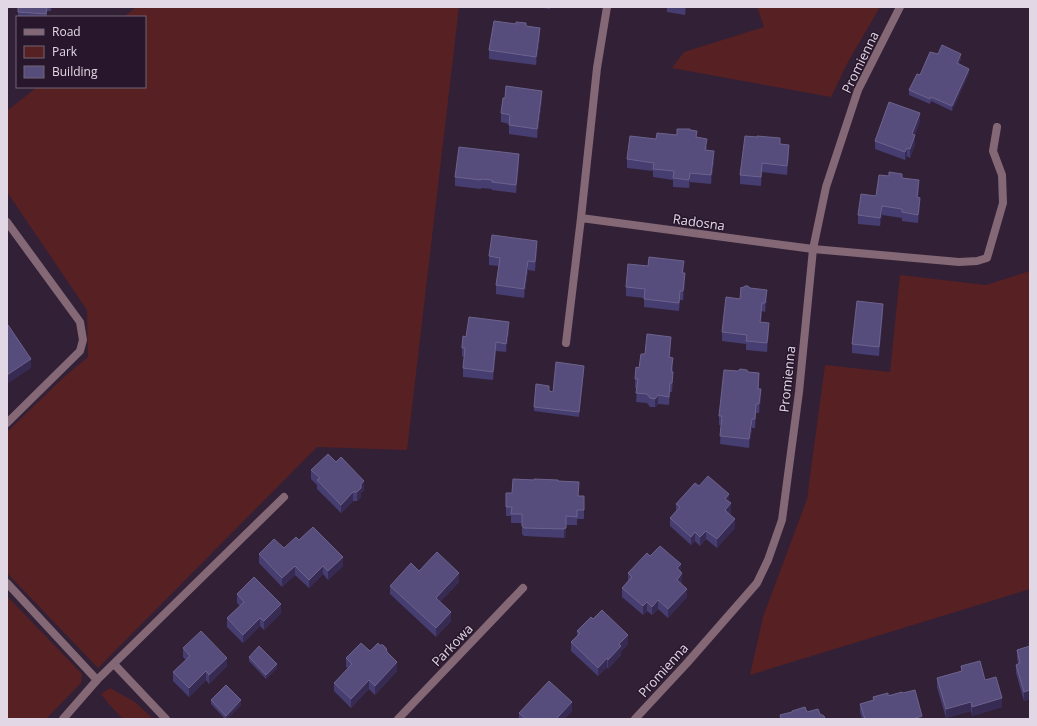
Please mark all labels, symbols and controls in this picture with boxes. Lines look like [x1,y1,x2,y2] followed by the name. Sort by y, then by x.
[16,16,146,88] legend
[52,23,81,40] text: Road
[837,28,883,96] street label: Promienna
[52,43,78,60] text: Park
[52,63,98,80] text: Building
[672,209,726,235] street label: Radosna
[775,345,799,413] street label: Promienna
[427,620,477,670] street label: Parkowa
[634,639,692,701] street label: Promienna

